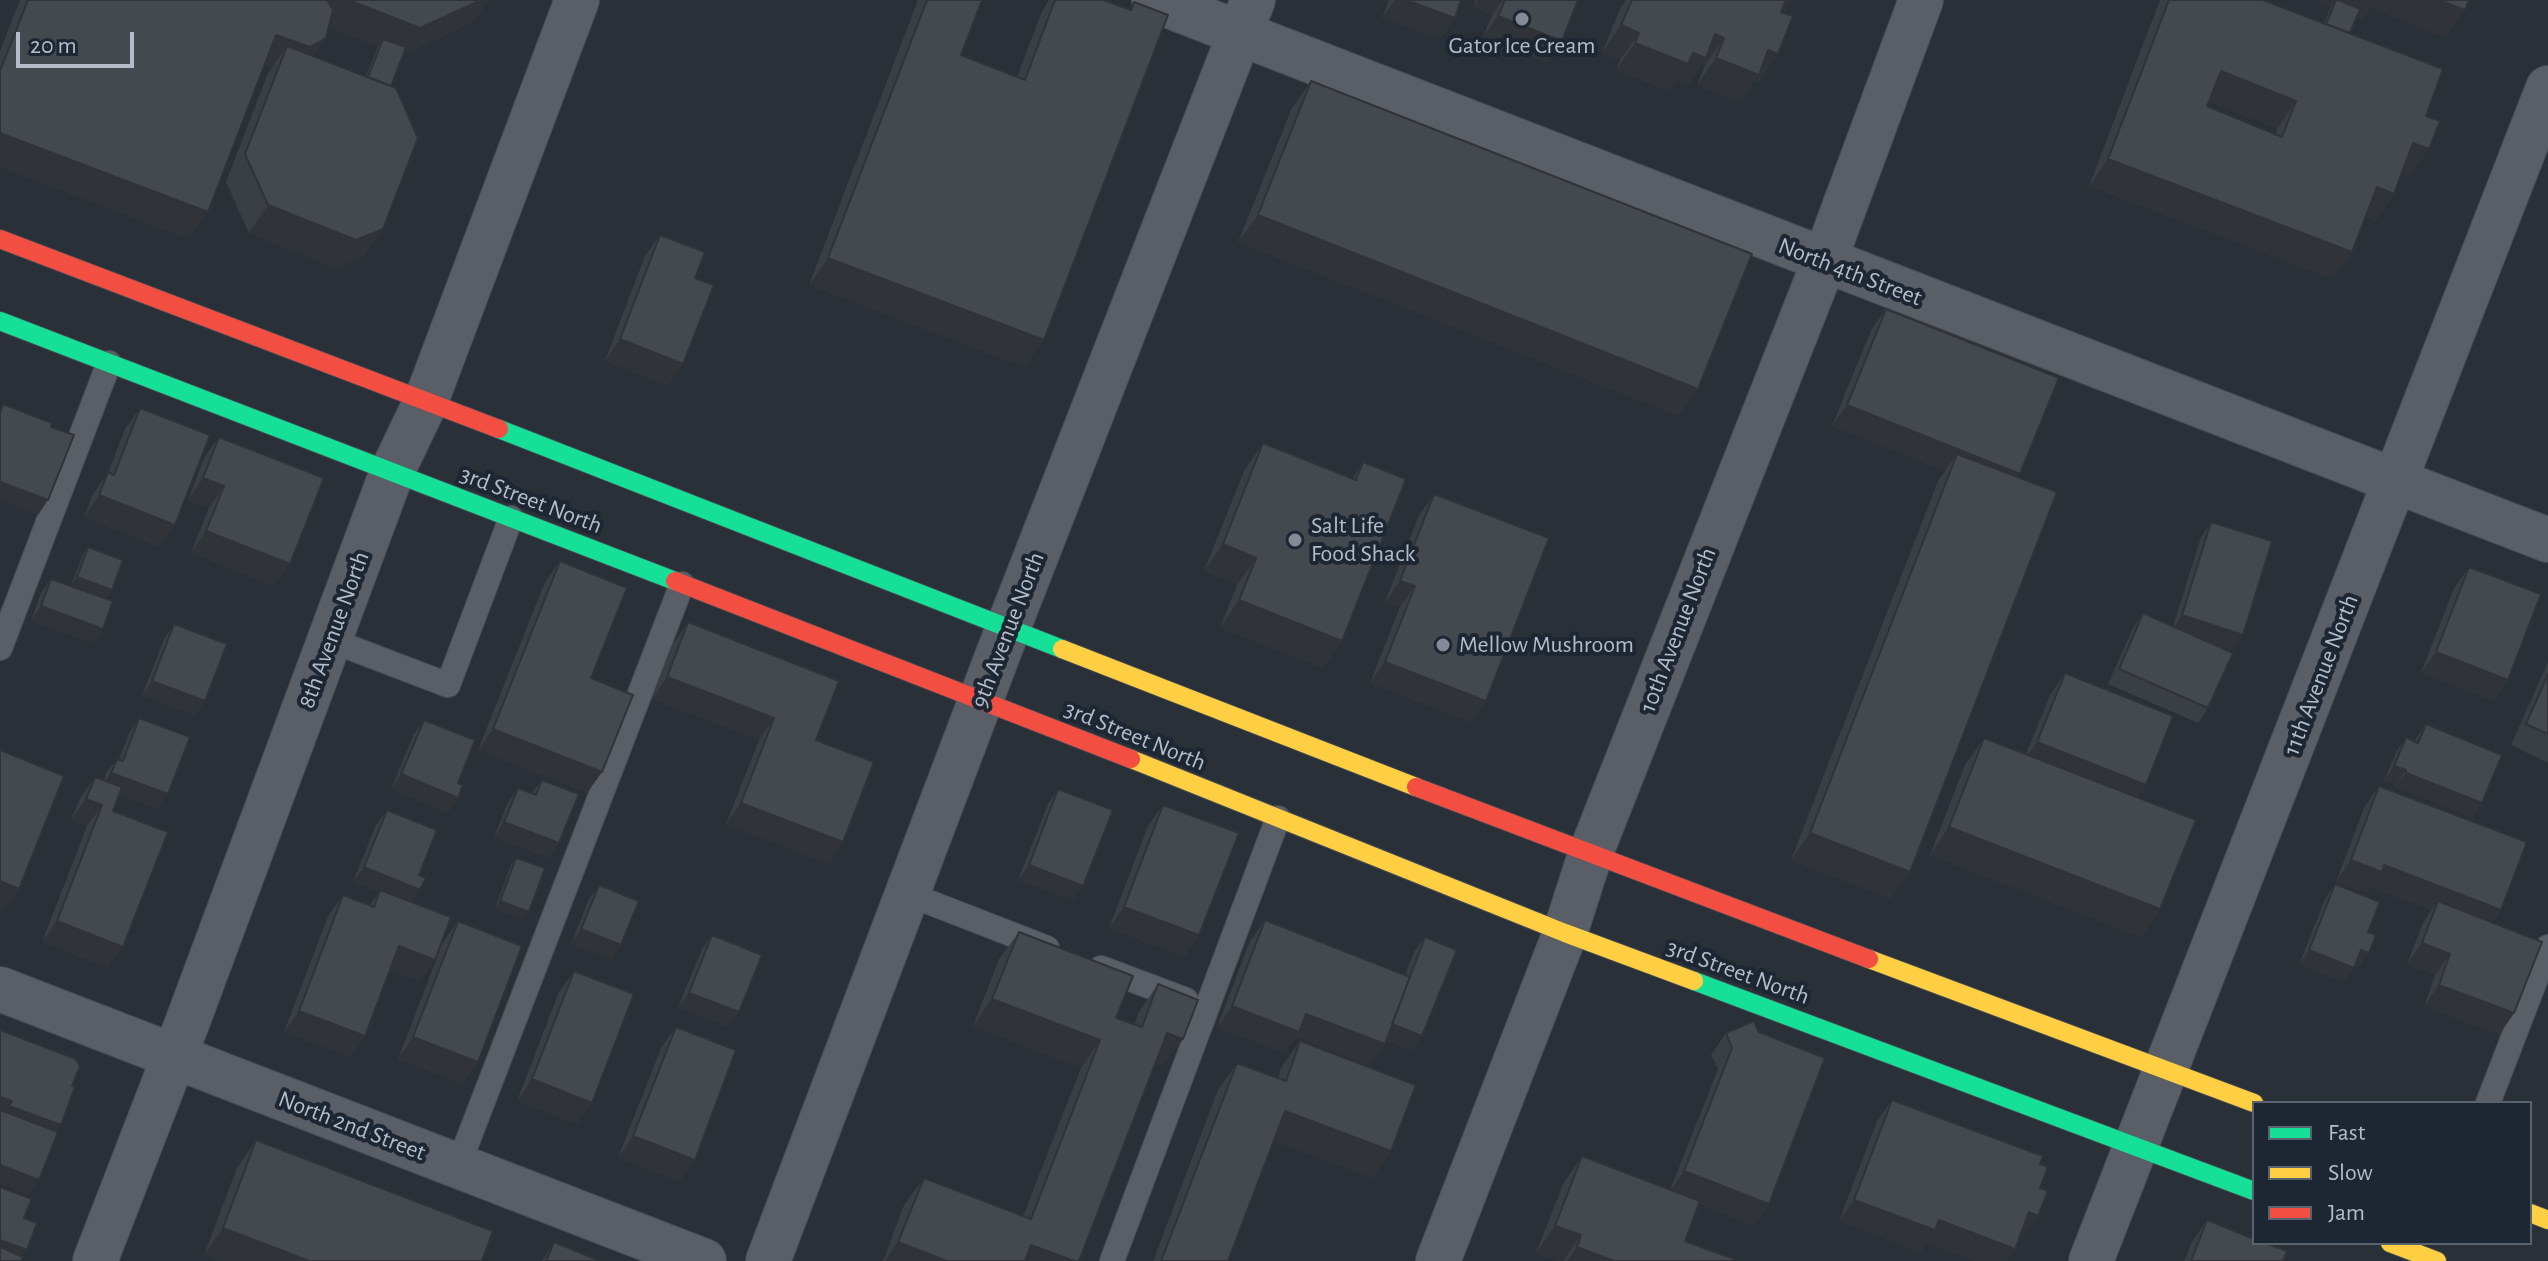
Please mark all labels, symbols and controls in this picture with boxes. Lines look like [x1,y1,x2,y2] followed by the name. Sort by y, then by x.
[1513,10,1531,28] marker: Gator Ice Cream
[20,16,138,66] scale bar
[1449,32,1595,60] place label: Gator Ice Cream
[30,34,77,58] text: 20 m
[1774,231,1926,313] street label: North 4th Street
[456,460,606,540] street label: 3rd Street North
[1311,512,1415,568] place label: Salt Life Food Shack
[1286,531,1304,549] marker: Salt Life Food Shack
[1633,543,1723,717] street label: 10th Avenue North
[292,548,376,712] street label: 8th Avenue North
[965,548,1051,712] street label: 9th Avenue North
[2277,591,2365,759] street label: 11th Avenue North
[1459,631,1634,659] place label: Mellow Mushroom
[1434,636,1452,654] marker: Mellow Mushroom
[1060,695,1210,777] street label: 3rd Street North
[1663,933,1813,1011] street label: 3rd Street North
[274,1085,430,1167] street label: North 2nd Street
[2252,1101,2532,1245] legend
[2328,1121,2365,1145] text: Fast
[2328,1161,2373,1185] text: Slow
[2328,1201,2365,1225] text: Jam

